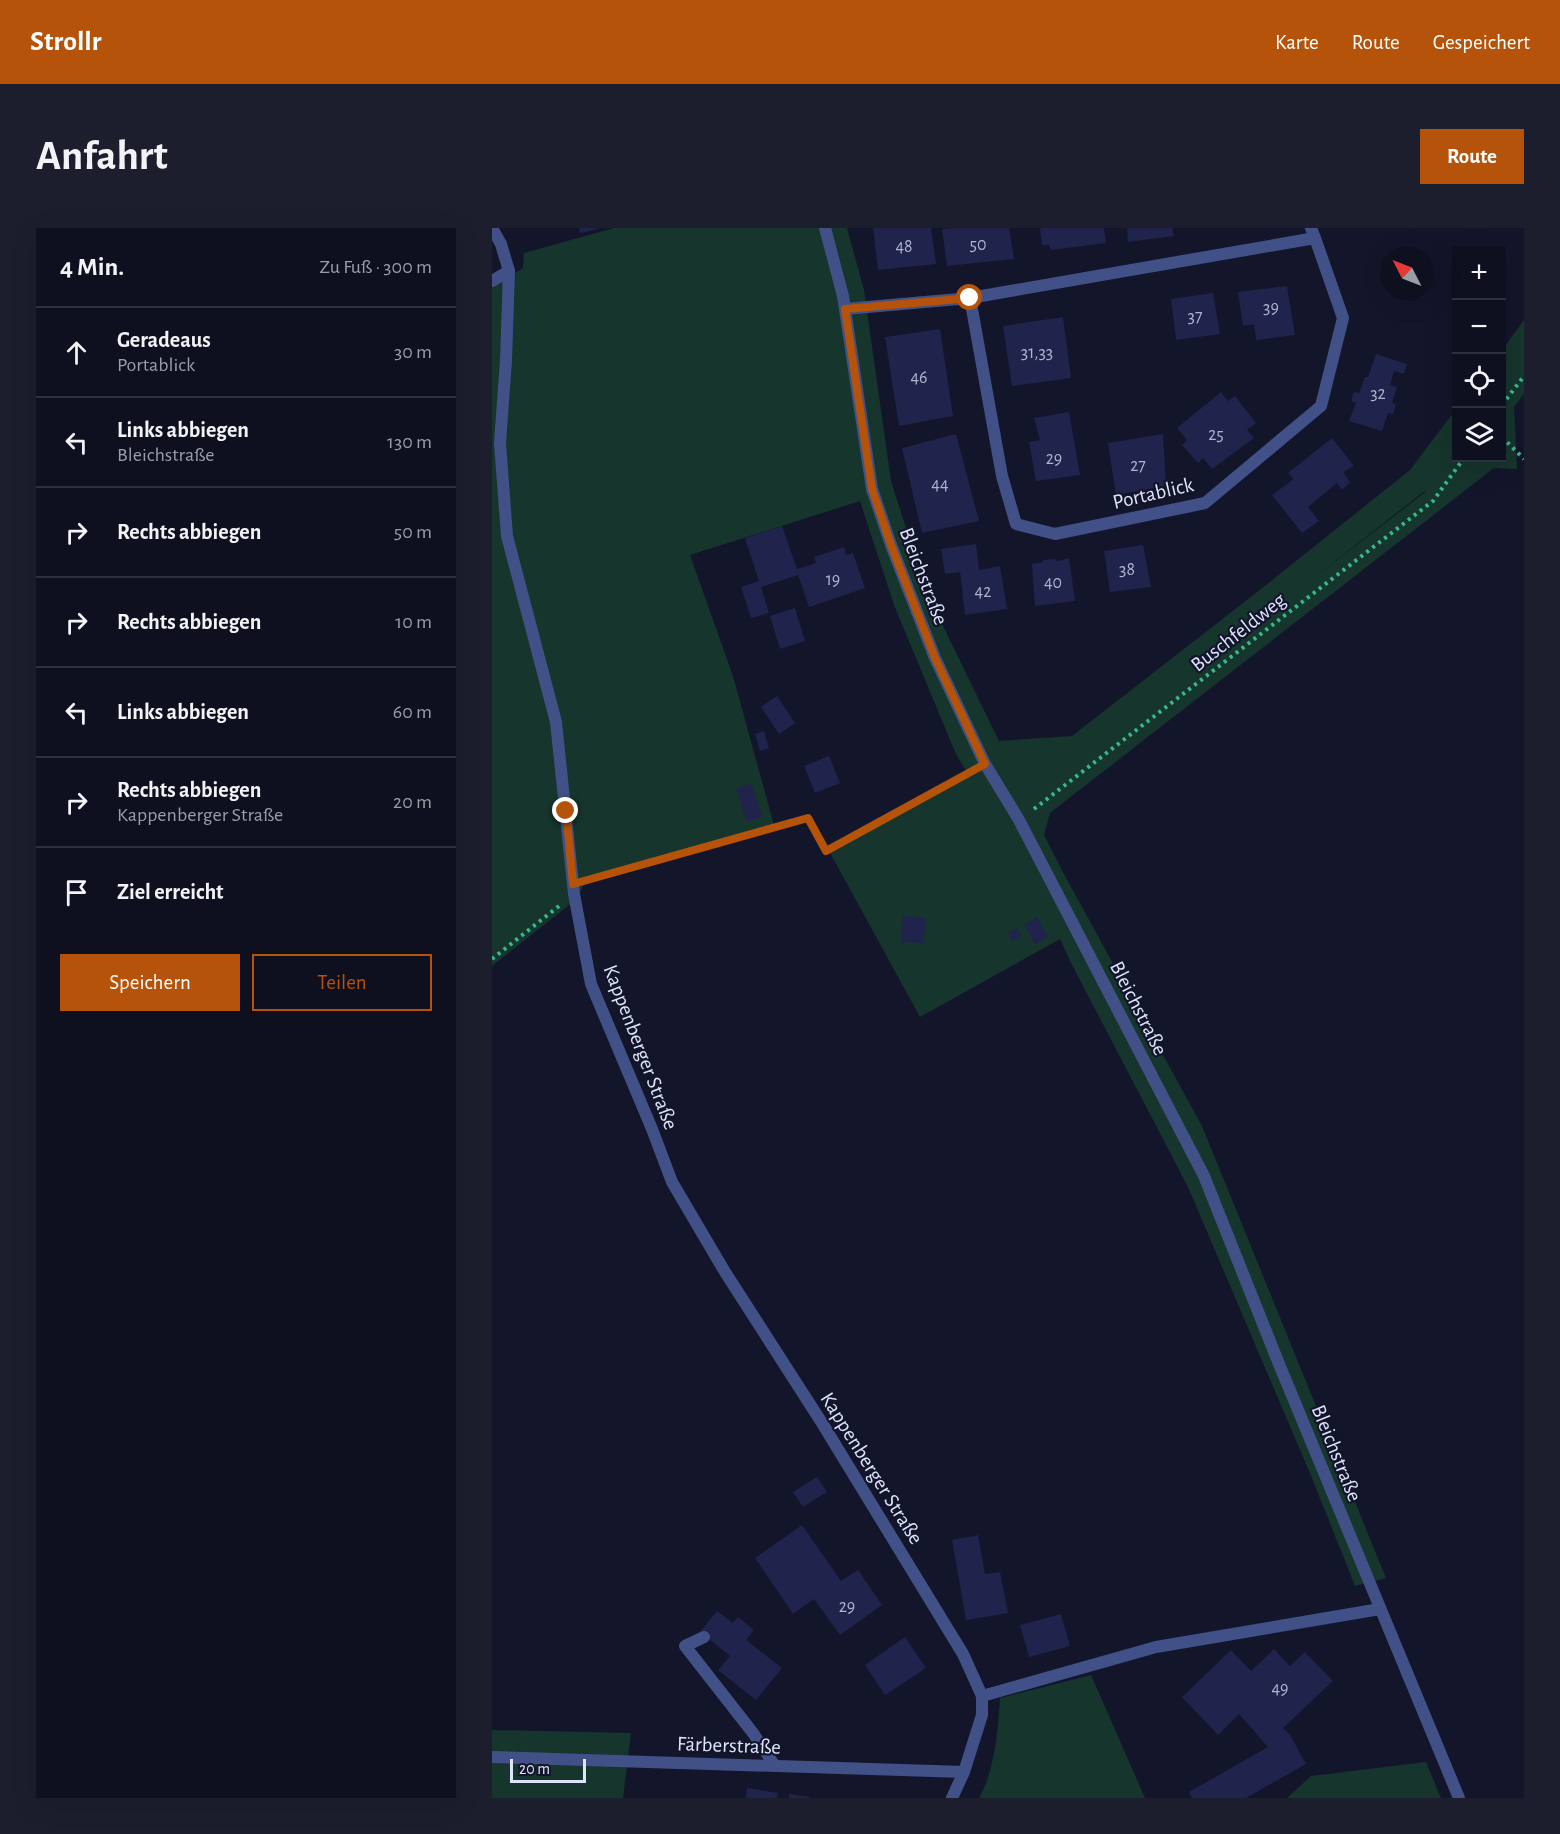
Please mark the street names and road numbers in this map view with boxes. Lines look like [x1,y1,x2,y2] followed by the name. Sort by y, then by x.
[1111,474,1196,513] street label: Portablick
[895,525,952,628] street label: Bleichstraße
[1187,589,1290,676] street label: Buschfeldweg
[1106,958,1171,1059] street label: Bleichstraße
[599,962,682,1132] street label: Kappenberger Straße
[816,1389,927,1548] street label: Kappenberger Straße
[1308,1402,1365,1505] street label: Bleichstraße
[677,1733,781,1758] street label: Färberstraße

